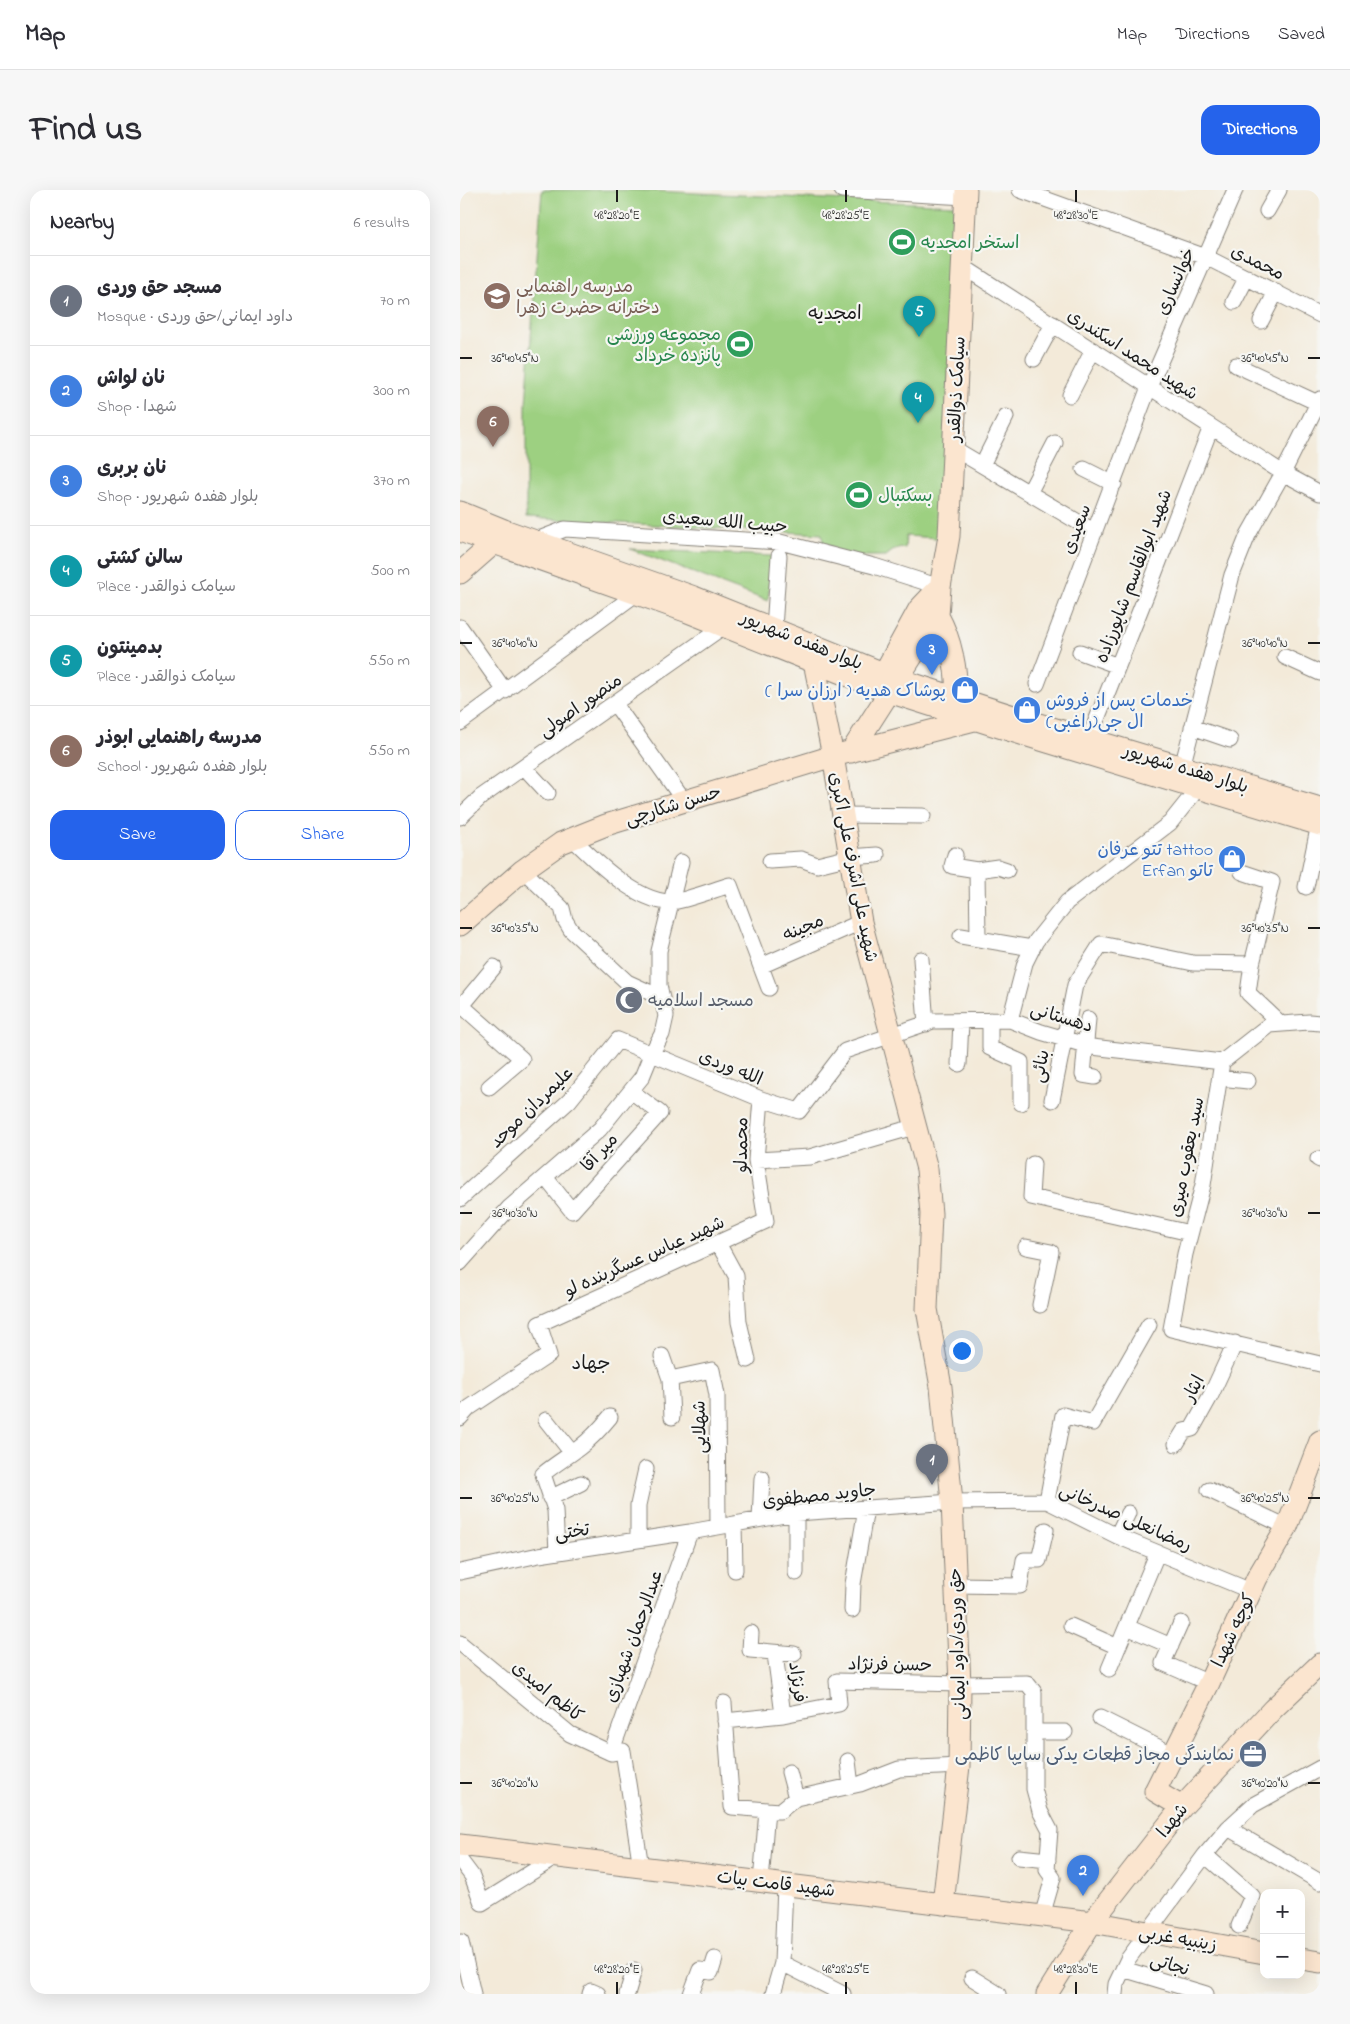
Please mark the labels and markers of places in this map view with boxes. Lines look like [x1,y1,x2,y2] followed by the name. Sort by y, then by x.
[887,227,917,257] sports icon: استخر امجدیه
[921,231,1020,257] place label: استخر امجدیه
[516,275,660,322] place label: مدرسه راهنمایی دخترانه حضرت زهرا
[482,281,512,311] school or university icon: مدرسه راهنمایی دخترانه حضرت زهرا
[903,296,935,337] pin: 5
[607,323,721,370] place label: مجموعه ورزشی پانزده خرداد
[725,329,755,359] sports icon: مجموعه ورزشی پانزده خرداد
[902,382,934,423] pin: 4
[477,406,509,447] pin: 6
[844,480,874,510] sports icon: بسکتبال
[878,484,933,510] place label: بسکتبال
[916,634,948,675] pin: 3
[950,675,980,705] shop icon: پوشاک هدیه ( ارزان سرا )
[765,679,946,705] place label: پوشاک هدیه ( ارزان سرا )
[1046,689,1193,736] place label: خدمات پس از فروش ال جی(راغبی)
[1012,695,1042,725] shop icon: خدمات پس از فروش ال جی(راغبی)
[1097,838,1214,885] place label: تتو عرفان tattoo Erfan تاتو
[1217,844,1247,874] shop icon: تتو عرفان tattoo Erfan تاتو
[614,985,644,1015] mosque icon: مسجد اسلامیه
[648,989,754,1015] place label: مسجد اسلامیه
[916,1444,948,1485] pin: 1
[1238,1739,1268,1769] office icon: نمایندگی مجاز قطعات یدکی سایپا کاظمی
[955,1743,1234,1769] place label: نمایندگی مجاز قطعات یدکی سایپا کاظمی
[1067,1855,1099,1896] pin: 2

